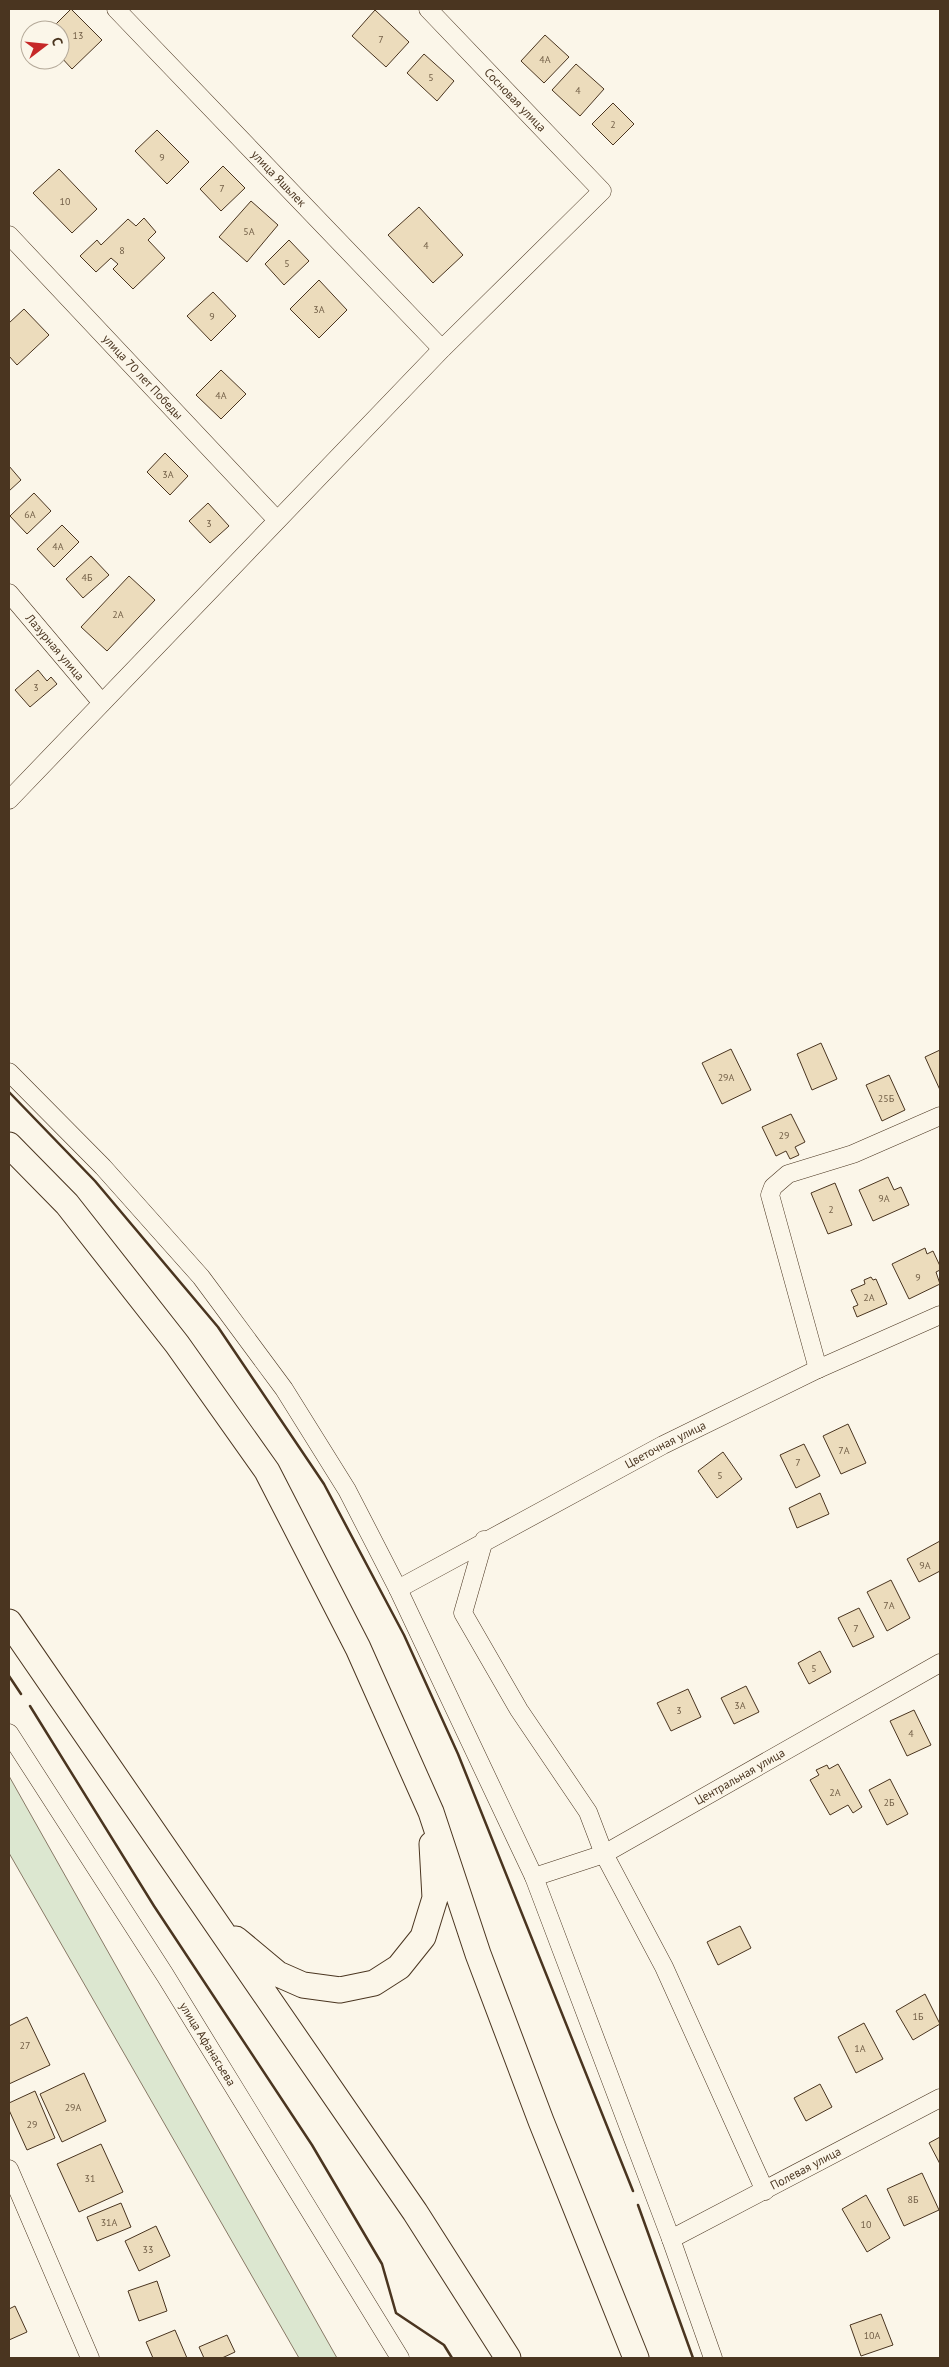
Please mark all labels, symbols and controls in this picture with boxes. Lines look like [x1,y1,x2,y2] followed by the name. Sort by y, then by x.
[20,20,70,70] north arrow
[73,29,83,42] house number: 13
[378,33,384,46] house number: 7
[48,35,67,48] text: С
[539,53,551,66] house number: 4А
[481,65,549,135] street label: Сосновая улица
[428,71,434,84] house number: 5
[575,84,581,97] house number: 4
[610,118,616,131] house number: 2
[248,147,310,210] street label: улица Яшьлек
[159,151,165,164] house number: 9
[219,182,225,195] house number: 7
[60,195,71,208] house number: 10
[243,225,255,238] house number: 5А
[423,239,429,252] house number: 4
[119,244,125,257] house number: 8
[284,257,290,270] house number: 5
[313,303,325,316] house number: 3А
[209,310,215,323] house number: 9
[99,331,186,422] street label: улица 70 лет Победы
[215,389,227,402] house number: 4А
[162,468,174,481] house number: 3А
[24,508,36,521] house number: 6А
[206,517,212,530] house number: 3
[52,540,64,553] house number: 4А
[82,571,93,584] house number: 4Б
[112,608,124,621] house number: 2А
[22,610,88,683] street label: Лазурная улица
[33,681,39,694] house number: 3
[718,1071,735,1084] house number: 29А
[878,1092,895,1105] house number: 25Б
[779,1129,789,1142] house number: 29
[878,1192,890,1205] house number: 9А
[828,1203,834,1216] house number: 2
[915,1271,921,1284] house number: 9
[863,1291,875,1304] house number: 2А
[622,1417,708,1471] street label: Цветочная улица
[838,1444,850,1457] house number: 7А
[795,1456,801,1469] house number: 7
[717,1469,723,1482] house number: 5
[919,1559,931,1572] house number: 9А
[883,1599,895,1612] house number: 7А
[853,1622,859,1635] house number: 7
[811,1662,817,1675] house number: 5
[734,1699,746,1712] house number: 3А
[676,1704,682,1717] house number: 3
[908,1727,914,1740] house number: 4
[692,1745,787,1808] street label: Центральная улица
[829,1786,841,1799] house number: 2А
[884,1796,895,1809] house number: 2Б
[176,1999,239,2089] street label: улица Афанасьева
[913,2010,924,2023] house number: 1Б
[20,2039,30,2052] house number: 27
[854,2042,866,2055] house number: 1А
[65,2101,82,2114] house number: 29А
[27,2118,37,2131] house number: 29
[767,2143,843,2193] street label: Полевая улица
[85,2172,95,2185] house number: 31
[908,2193,919,2206] house number: 8Б
[101,2216,118,2229] house number: 31А
[861,2218,872,2231] house number: 10
[143,2243,153,2256] house number: 33
[864,2329,881,2342] house number: 10А

